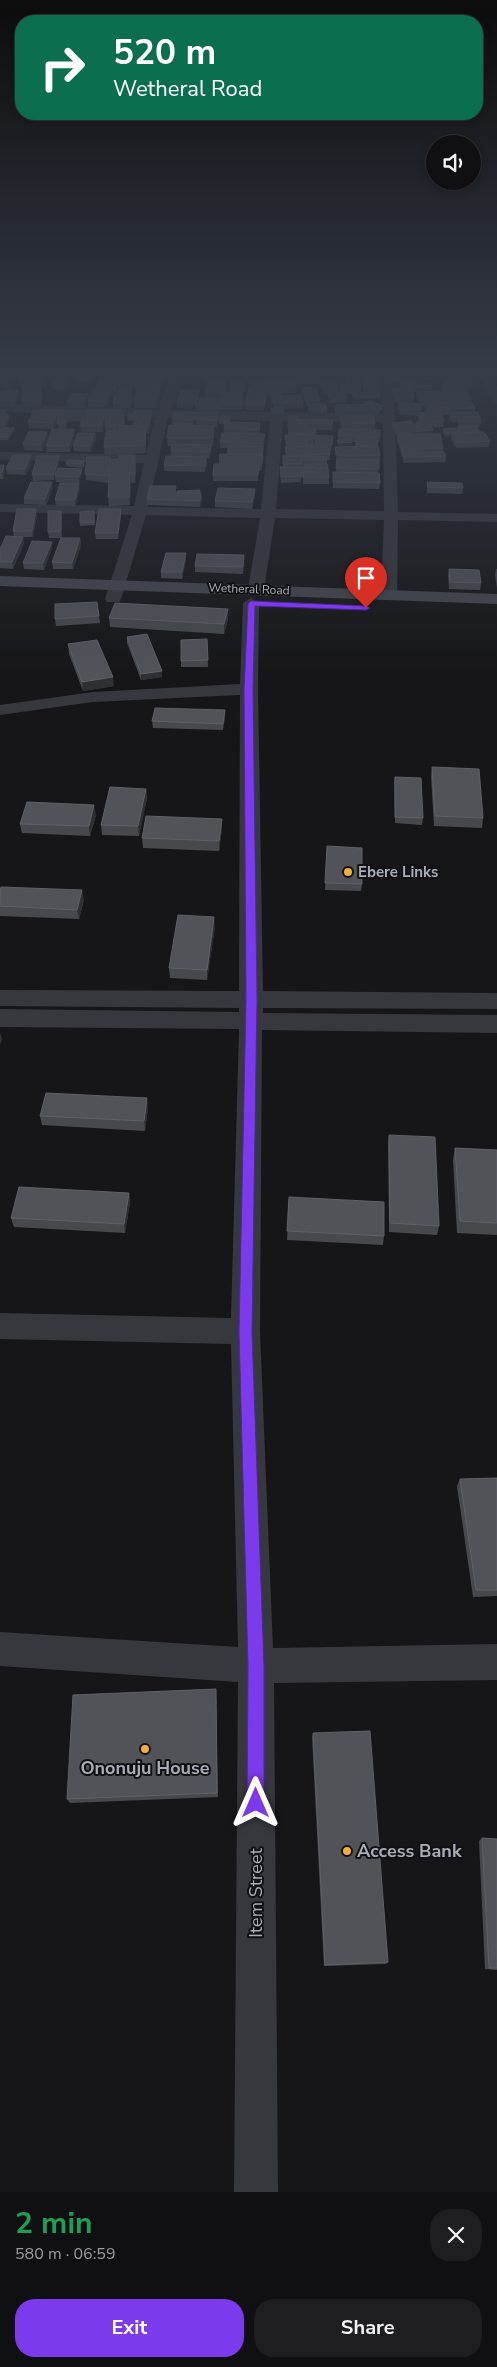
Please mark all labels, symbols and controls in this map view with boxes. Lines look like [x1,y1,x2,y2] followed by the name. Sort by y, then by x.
[113,29,216,76] text: 520 m
[30,35,95,100] icon: right
[113,74,262,104] text: Wetheral Road
[426,135,481,190] map controls
[426,135,481,190] button: sound
[345,557,387,608] pin
[352,564,380,592] icon: arrive
[208,580,290,598] street label: Wetheral Road
[358,862,438,882] place label: Ebere Links
[342,866,354,878] marker: Ebere Links
[139,1743,151,1755] marker: Ononuju House
[80,1756,210,1780] place label: Ononuju House
[229,1776,281,1828] position arrow
[357,1839,462,1863] place label: Access Bank
[341,1845,353,1857] marker: Access Bank
[244,1848,268,1938] street label: Item Street
[15,2203,93,2244] text: 2 min
[430,2209,482,2261] button: close
[15,2243,116,2265] text: 580 m · 06:59
[15,2299,244,2357] button: Exit
[254,2299,482,2357] button: Share

